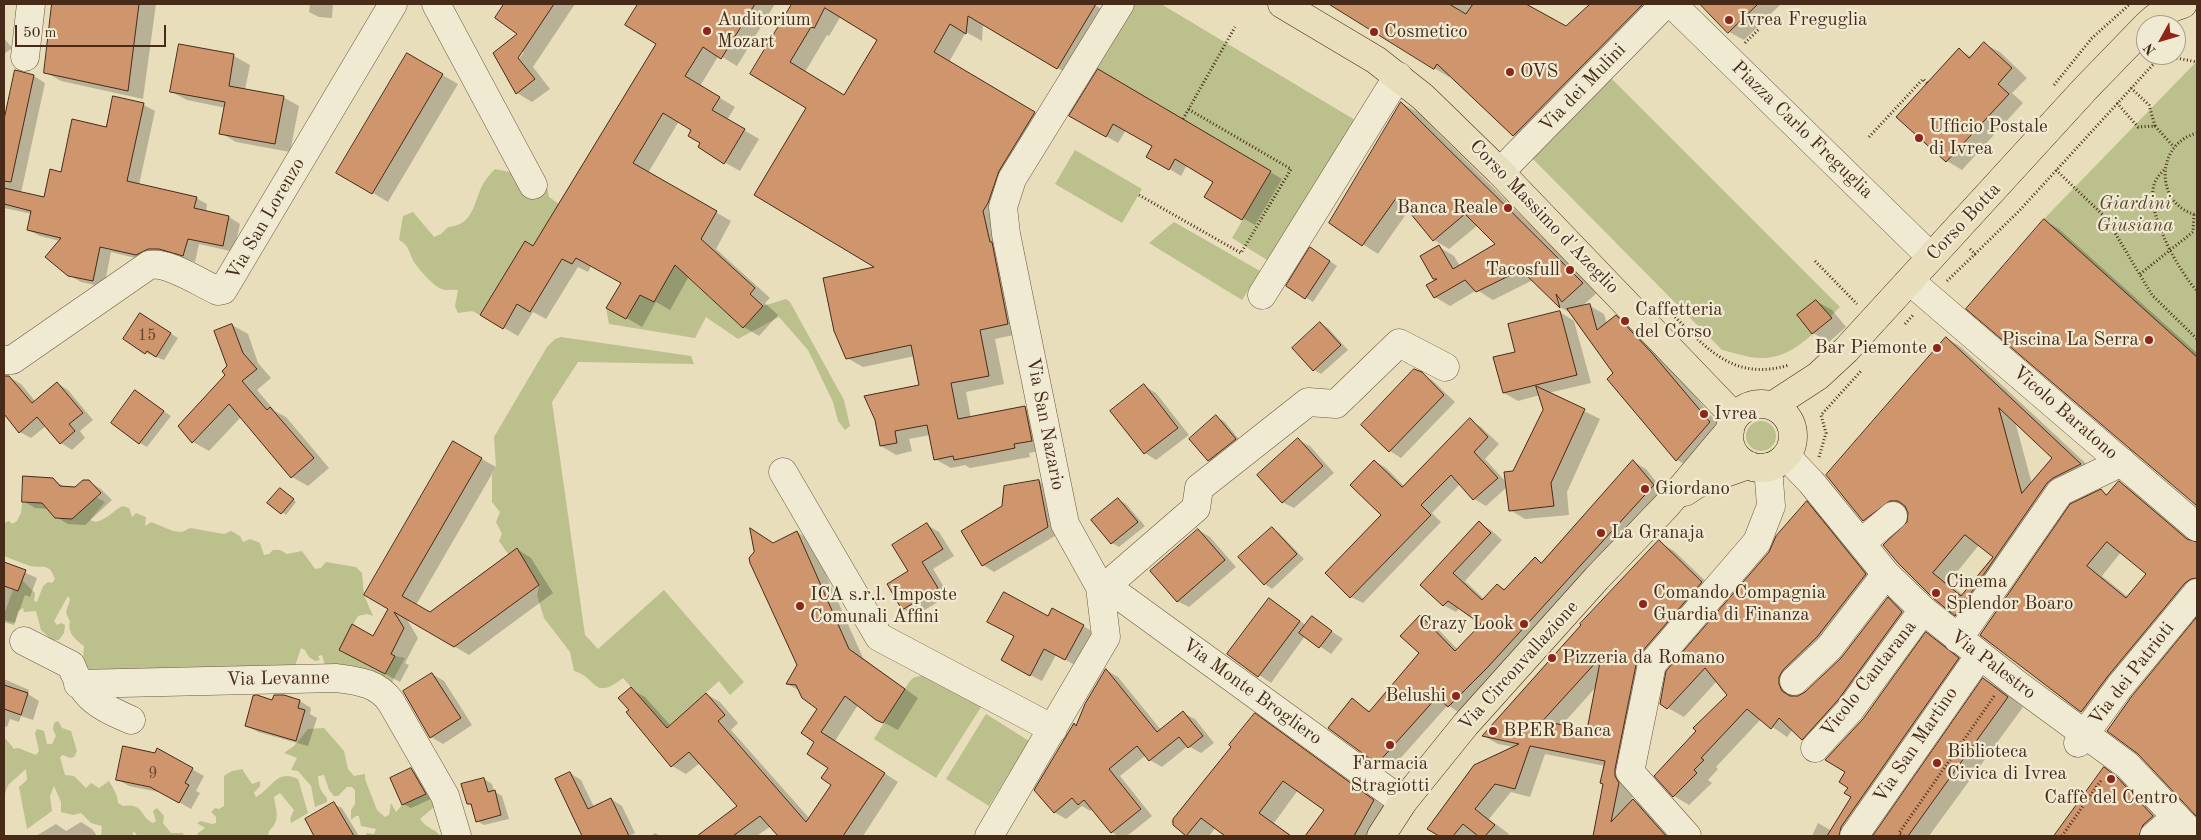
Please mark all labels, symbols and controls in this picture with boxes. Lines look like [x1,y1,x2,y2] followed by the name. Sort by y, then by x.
[717,9,811,53] place label: Auditorium Mozart
[1739,9,1867,31] place label: Ivrea Freguglia
[1723,14,1735,26] marker: Ivrea Freguglia
[18,15,169,47] scale bar
[2136,15,2186,65] north arrow
[1384,21,1468,43] place label: Cosmetico
[701,25,713,37] marker: Auditorium Mozart
[23,26,57,41] text: 50 m
[1368,26,1380,38] marker: Cosmetico
[1535,39,1631,137] street label: Via dei Mulini
[2141,40,2159,57] text: N
[1726,56,1878,204] street label: Piazza Carlo Freguglia
[1520,61,1558,83] place label: OVS
[1504,66,1516,78] marker: OVS
[1929,116,2048,160] place label: Ufficio Postale di Ivrea
[1913,132,1925,144] marker: Ufficio Postale di Ivrea
[1464,135,1624,299] street label: Corso Massimo d'Azeglio
[222,154,310,284] street label: Via San Lorenzo
[1922,178,2006,266] street label: Corso Botta
[2097,193,2173,237] park label: Giardini Giusiana
[1397,197,1498,219] place label: Banca Reale
[1502,202,1514,214] marker: Banca Reale
[1485,259,1560,281] place label: Tacosfull
[1564,264,1576,276] marker: Tacosfull
[1635,299,1723,343] place label: Caffetteria del Corso
[1619,315,1631,327] marker: Caffetteria del Corso
[138,326,156,346] house number: 15
[2001,329,2139,351] place label: Piscina La Serra
[2143,334,2155,346] marker: Piscina La Serra
[1814,337,1927,359] place label: Bar Piemonte
[1931,342,1943,354] marker: Bar Piemonte
[1021,356,1069,492] street label: Via San Nazario
[2008,361,2122,465] street label: Vicolo Baratono
[1714,403,1757,425] place label: Ivrea
[1698,408,1710,420] marker: Ivrea
[1655,478,1730,500] place label: Giordano
[1639,483,1651,495] marker: Giordano
[1611,522,1704,544] place label: La Granaja
[1595,527,1607,539] marker: La Granaja
[1946,571,2073,615] place label: Cinema Splendor Boaro
[1653,582,1826,626] place label: Comando Compagnia Guardia di Finanza
[810,584,957,628] place label: ICA s.r.l. Imposte Comunali Affini
[1930,587,1942,599] marker: Cinema Splendor Boaro
[1454,596,1584,736] street label: Via Circonvallazione
[1637,598,1649,610] marker: Comando Compagnia Guardia di Finanza
[794,600,806,612] marker: ICA s.r.l. Imposte Comunali Affini
[1419,613,1514,635] place label: Crazy Look
[1816,616,1922,742] street label: Vicolo Cantarana
[1518,618,1530,630] marker: Crazy Look
[2085,618,2179,730] street label: Via dei Patrioti
[1946,625,2040,705] street label: Via Palestro
[1178,634,1326,750] street label: Via Monte Brogliero
[1562,647,1725,669] place label: Pizzeria da Romano
[1546,652,1558,664] marker: Pizzeria da Romano
[226,667,330,691] street label: Via Levanne
[1869,683,1963,807] street label: Via San Martino
[1385,685,1446,707] place label: Belushi
[1450,690,1462,702] marker: Belushi
[1503,720,1611,742] place label: BPER Banca
[1487,725,1499,737] marker: BPER Banca
[1384,739,1396,751] marker: Farmacia Stragiotti
[1947,741,2067,785] place label: Biblioteca Civica di Ivrea
[1351,753,1429,797] place label: Farmacia Stragiotti
[1931,757,1943,769] marker: Biblioteca Civica di Ivrea
[148,764,158,784] house number: 9
[2105,773,2117,785] marker: Caffè del Centro
[2044,787,2178,809] place label: Caffè del Centro

